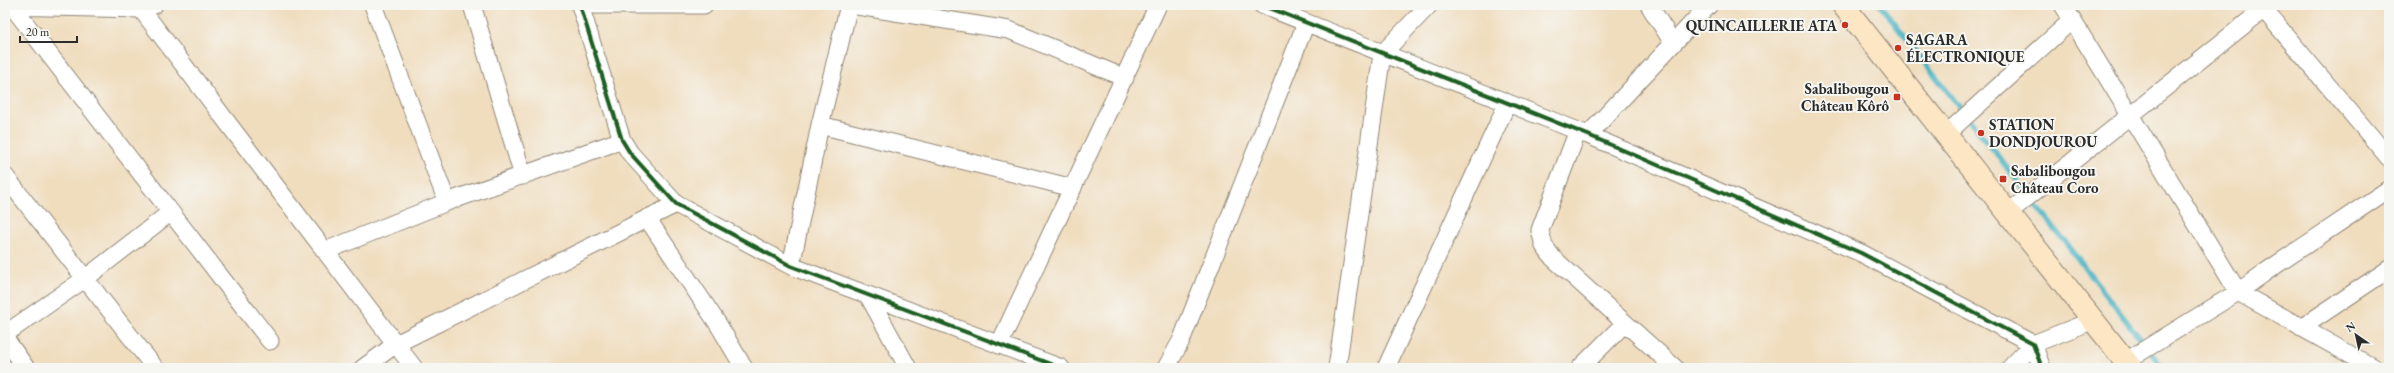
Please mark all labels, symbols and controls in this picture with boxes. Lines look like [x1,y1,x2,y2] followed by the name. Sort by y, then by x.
[1686,16,1837,35] place label: QUINCAILLERIE ATA
[20,18,77,44] scale bar
[1840,20,1850,30] marker: QUINCAILLERIE ATA
[26,24,50,40] text: 20 m
[1906,30,2025,66] place label: SAGARA ÉLECTRONIQUE
[1893,43,1903,53] marker: SAGARA ÉLECTRONIQUE
[1801,79,1890,115] place label: Sabalibougou Château Kôrô
[1892,92,1902,102] marker: Sabalibougou Château Kôrô
[1989,115,2098,151] place label: STATION DONDJOUROU
[1976,128,1986,138] marker: STATION DONDJOUROU
[2011,161,2099,197] place label: Sabalibougou Château Coro
[1998,174,2008,184] marker: Sabalibougou Château Coro
[2336,315,2376,355] north arrow
[2343,318,2358,335] text: N

